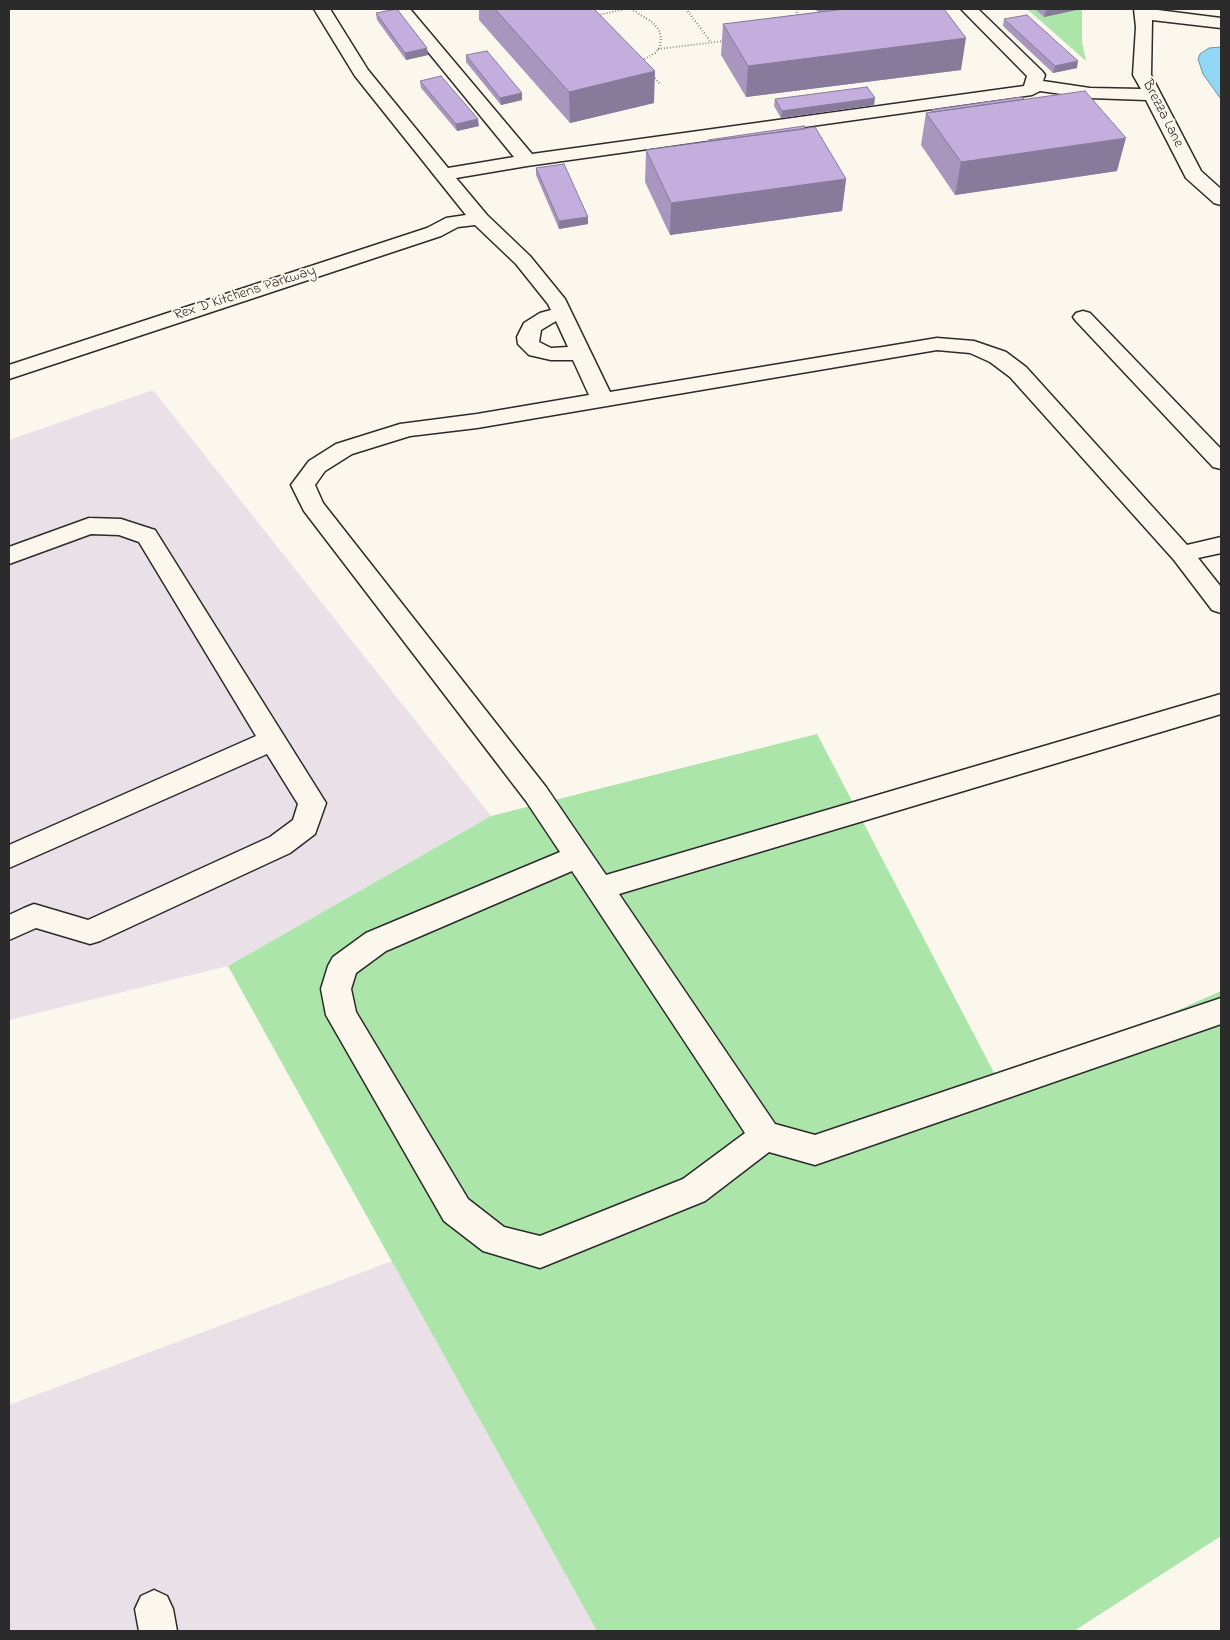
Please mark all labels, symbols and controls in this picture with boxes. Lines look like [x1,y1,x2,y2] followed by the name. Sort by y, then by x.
[1137,77,1187,151] street label: Brezza Lane
[172,263,318,325] street label: Rex D Kitchens Parkway

